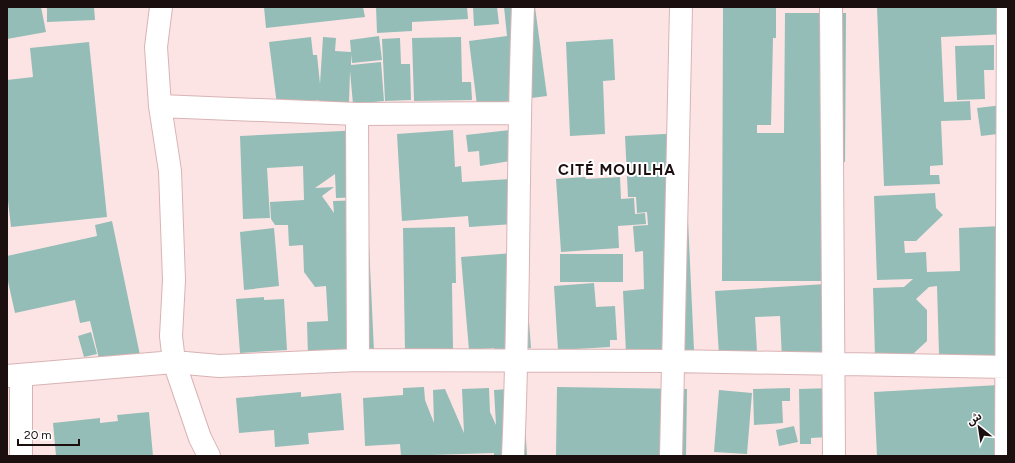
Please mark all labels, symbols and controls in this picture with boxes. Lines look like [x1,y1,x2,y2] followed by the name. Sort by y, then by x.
[558,161,676,179] district label: CITÉ MOUILHA
[959,407,999,447] north arrow
[964,409,984,428] text: ش
[18,421,79,447] scale bar
[24,428,52,442] text: 20 m

